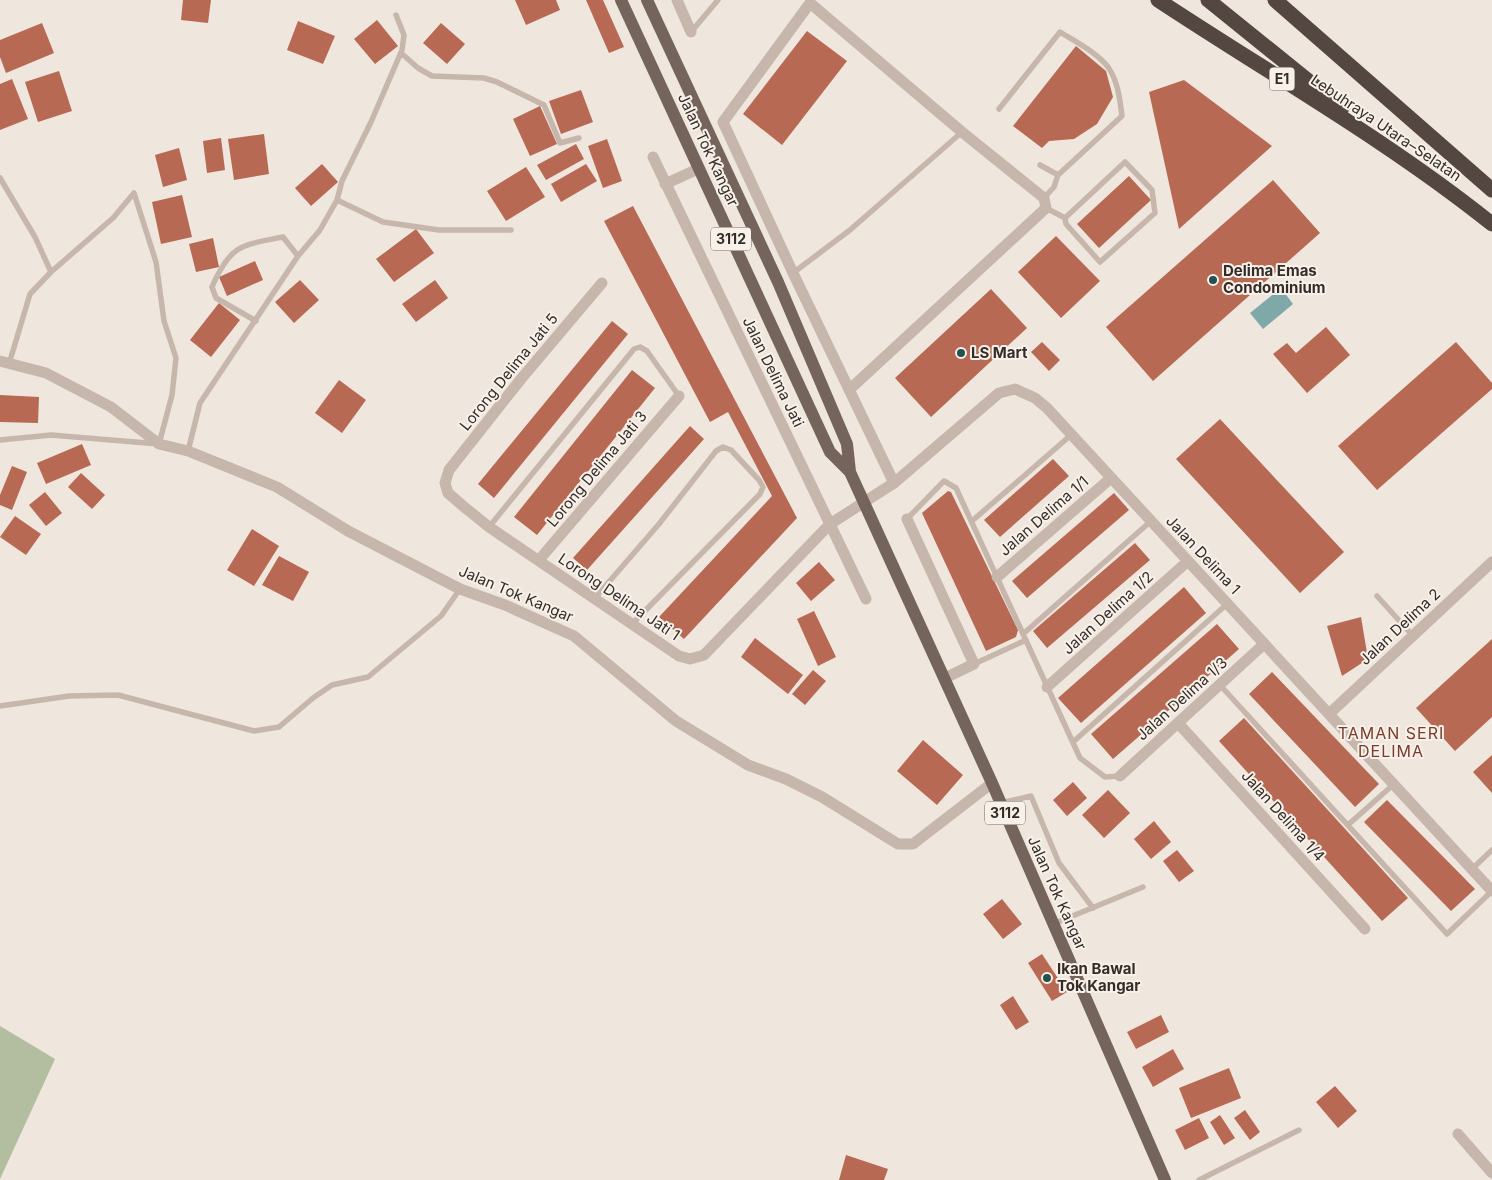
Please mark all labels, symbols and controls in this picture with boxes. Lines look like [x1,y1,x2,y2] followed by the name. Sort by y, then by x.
[1270,68,1294,90] road number: E1
[1307,70,1465,185] street label: Lebuhraya Utara–Selatan
[674,90,743,210] street label: Jalan Tok Kangar
[711,228,751,250] road number: 3112
[1223,261,1325,297] place label: Delima Emas Condominium
[1207,274,1219,286] marker: Delima Emas Condominium
[455,309,562,434] street label: Lorong Delima Jati 5
[739,314,808,430] street label: Jalan Delima Jati
[971,343,1028,362] place label: LS Mart
[955,347,967,359] marker: LS Mart
[542,407,651,531] street label: Lorong Delima Jati 3
[995,472,1092,560] street label: Jalan Delima 1/1
[1162,511,1245,598] street label: Jalan Delima 1
[555,549,684,644] street label: Lorong Delima Jati 1
[456,561,577,626] street label: Jalan Tok Kangar
[1058,567,1157,658] street label: Jalan Delima 1/2
[1355,584,1444,669] street label: Jalan Delima 2
[1132,653,1231,744] street label: Jalan Delima 1/3
[1338,723,1444,761] district label: TAMAN SERI DELIMA
[1238,766,1329,865] street label: Jalan Delima 1/4
[985,801,1025,824] road number: 3112
[1024,833,1091,953] street label: Jalan Tok Kangar
[1057,959,1140,995] place label: Ikan Bawal Tok Kangar
[1041,972,1053,984] marker: Ikan Bawal Tok Kangar

